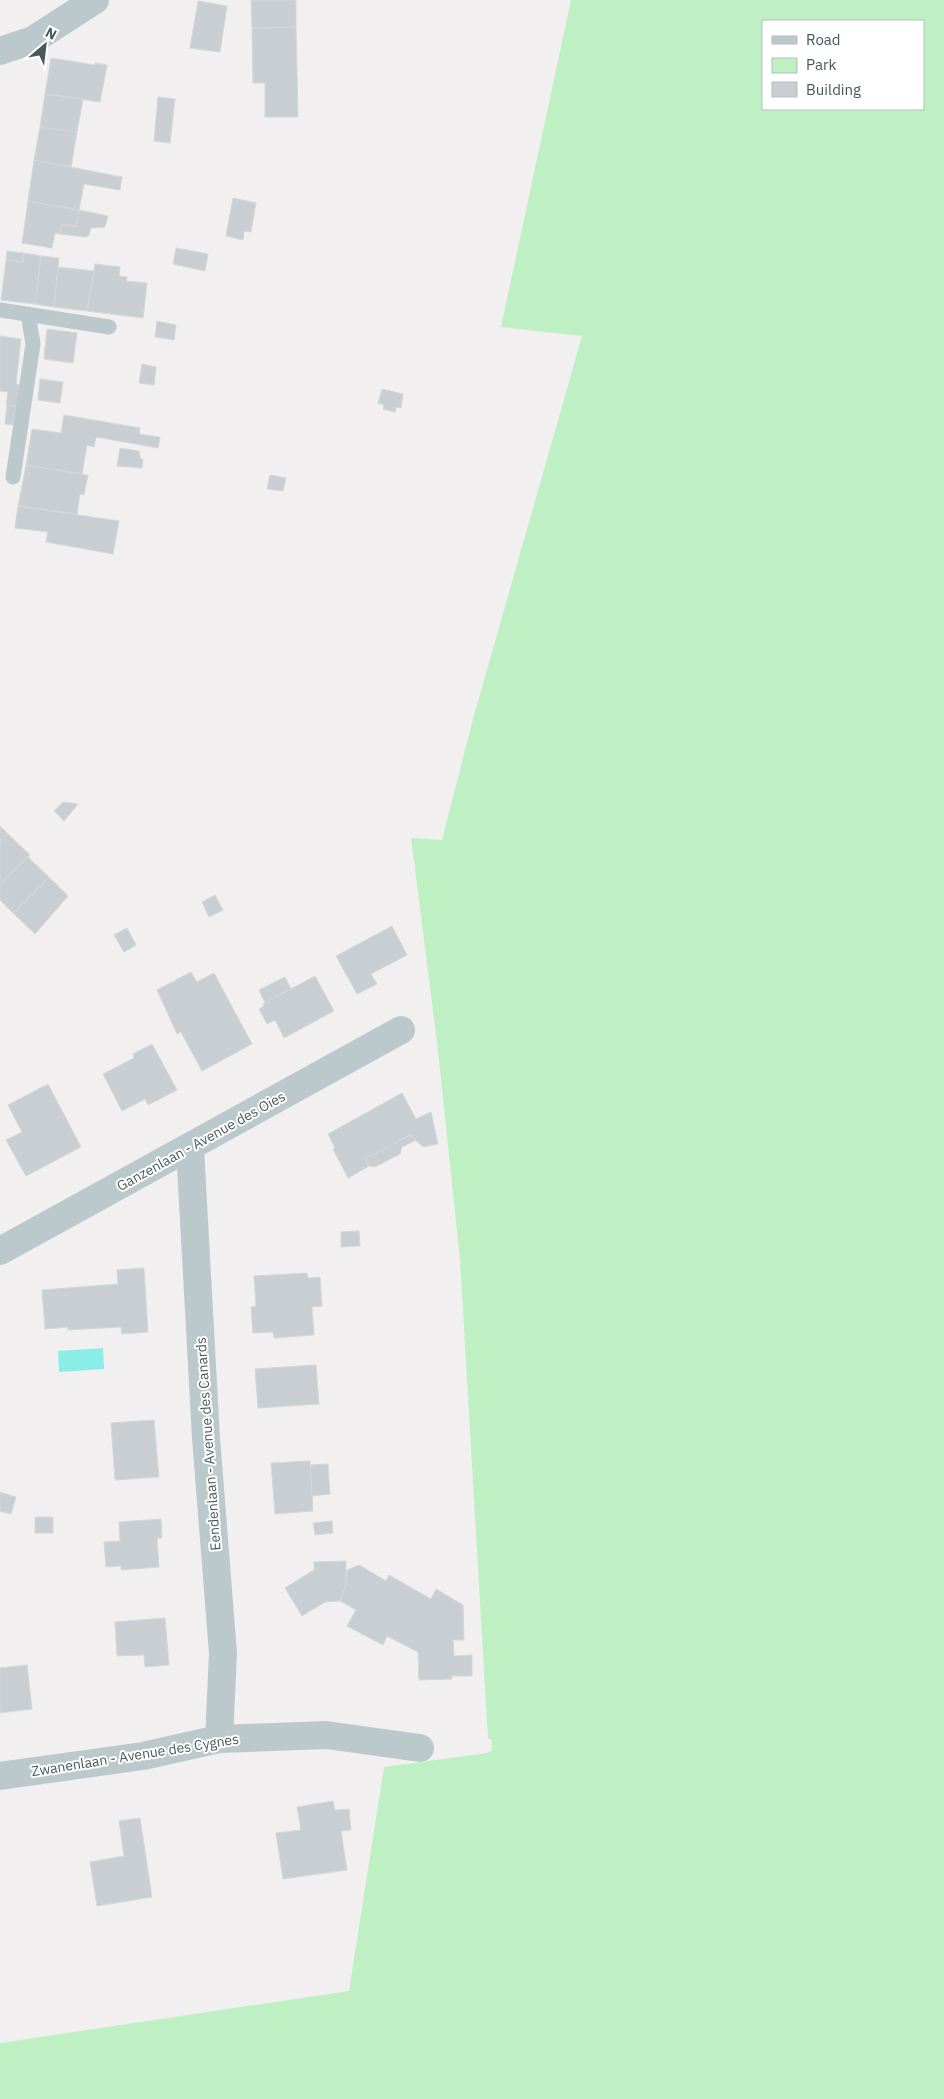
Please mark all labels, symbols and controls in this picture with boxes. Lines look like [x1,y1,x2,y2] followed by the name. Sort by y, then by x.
[20,20,70,70] north arrow
[762,20,924,110] legend
[42,23,60,44] text: N
[806,30,841,49] text: Road
[806,55,836,74] text: Park
[806,80,861,99] text: Building
[114,1087,289,1195] street label: Ganzenlaan - Avenue des Oies
[192,1337,224,1551] street label: Eendenlaan - Avenue des Canards
[30,1730,240,1780] street label: Zwanenlaan - Avenue des Cygnes

